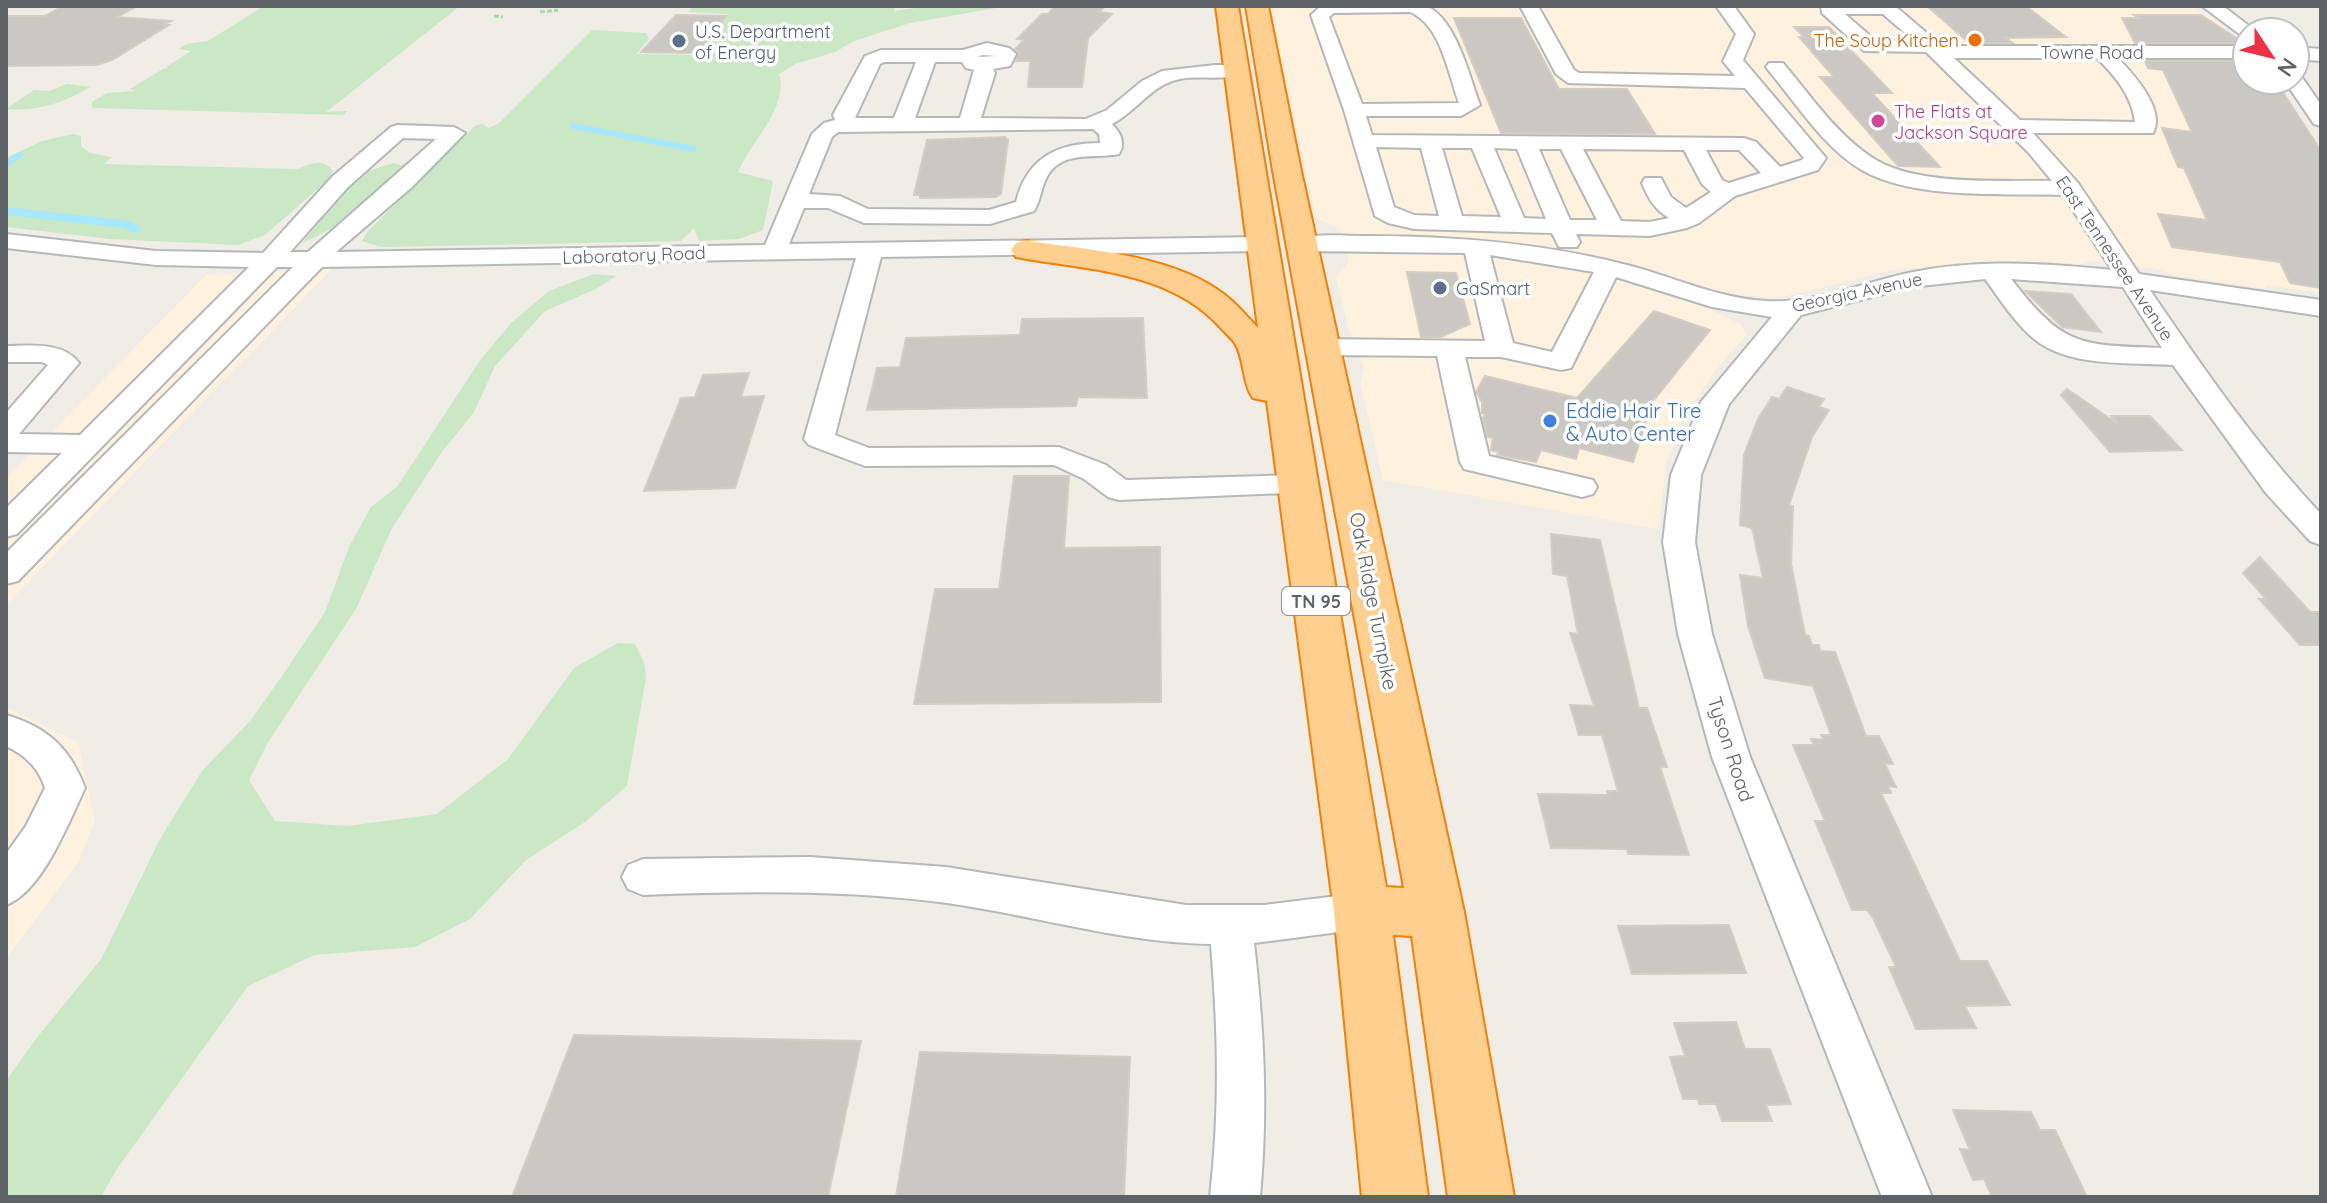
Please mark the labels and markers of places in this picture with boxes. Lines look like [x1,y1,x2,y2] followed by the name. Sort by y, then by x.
[695,20,831,64] place label: U.S. Department of Energy
[1814,29,1959,52] place label: The Soup Kitchen
[1966,31,1984,49] marker: The Soup Kitchen
[670,32,688,50] marker: U.S. Department of Energy
[1894,100,2028,144] place label: The Flats at Jackson Square
[1869,112,1887,130] marker: The Flats at Jackson Square
[1456,277,1530,300] place label: GaSmart
[1431,279,1449,297] marker: GaSmart
[1566,398,1701,446] place label: Eddie Hair Tire & Auto Center
[1541,412,1559,430] marker: Eddie Hair Tire & Auto Center

